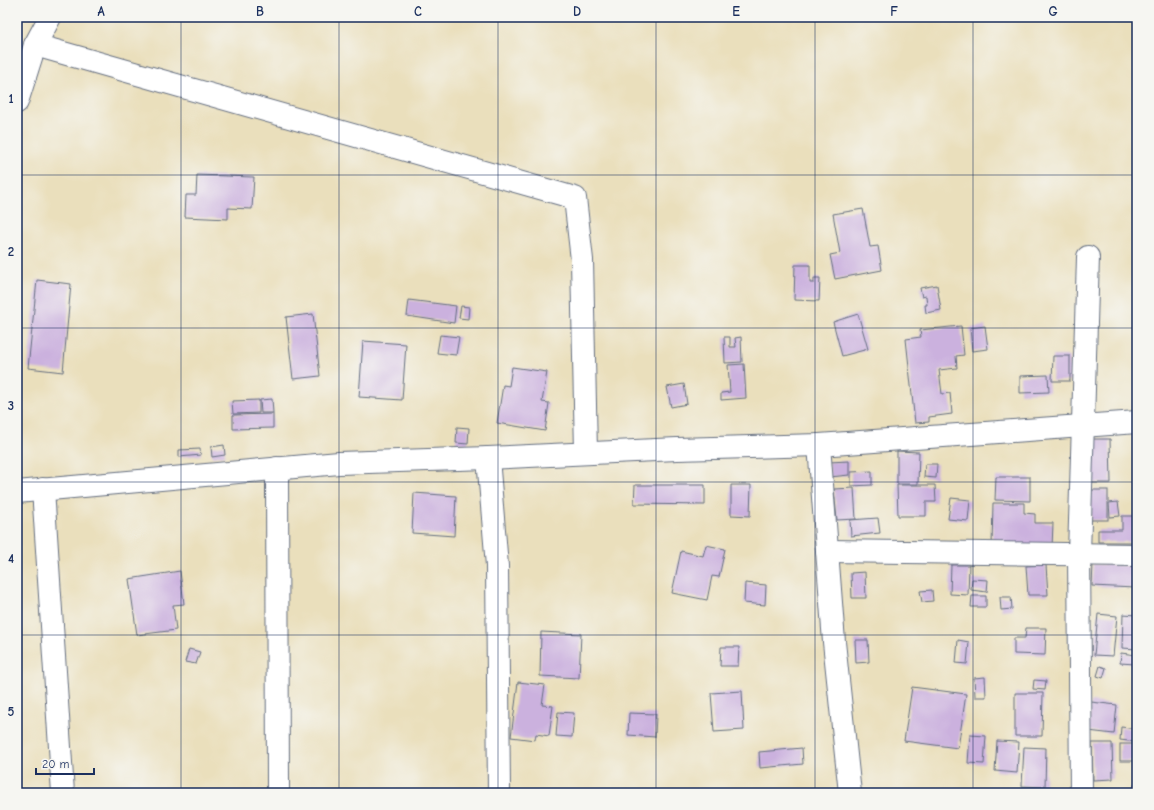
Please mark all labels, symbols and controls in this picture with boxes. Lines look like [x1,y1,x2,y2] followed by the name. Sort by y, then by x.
[97,4,105,19] text: A
[256,4,264,19] text: B
[414,4,422,19] text: C
[573,4,581,19] text: D
[732,4,740,19] text: E
[890,4,898,19] text: F
[1048,4,1058,19] text: G
[8,91,14,106] text: 1
[8,244,14,259] text: 2
[8,398,14,413] text: 3
[8,551,14,566] text: 4
[8,704,15,719] text: 5
[36,750,94,776] scale bar
[42,757,70,771] text: 20 m

